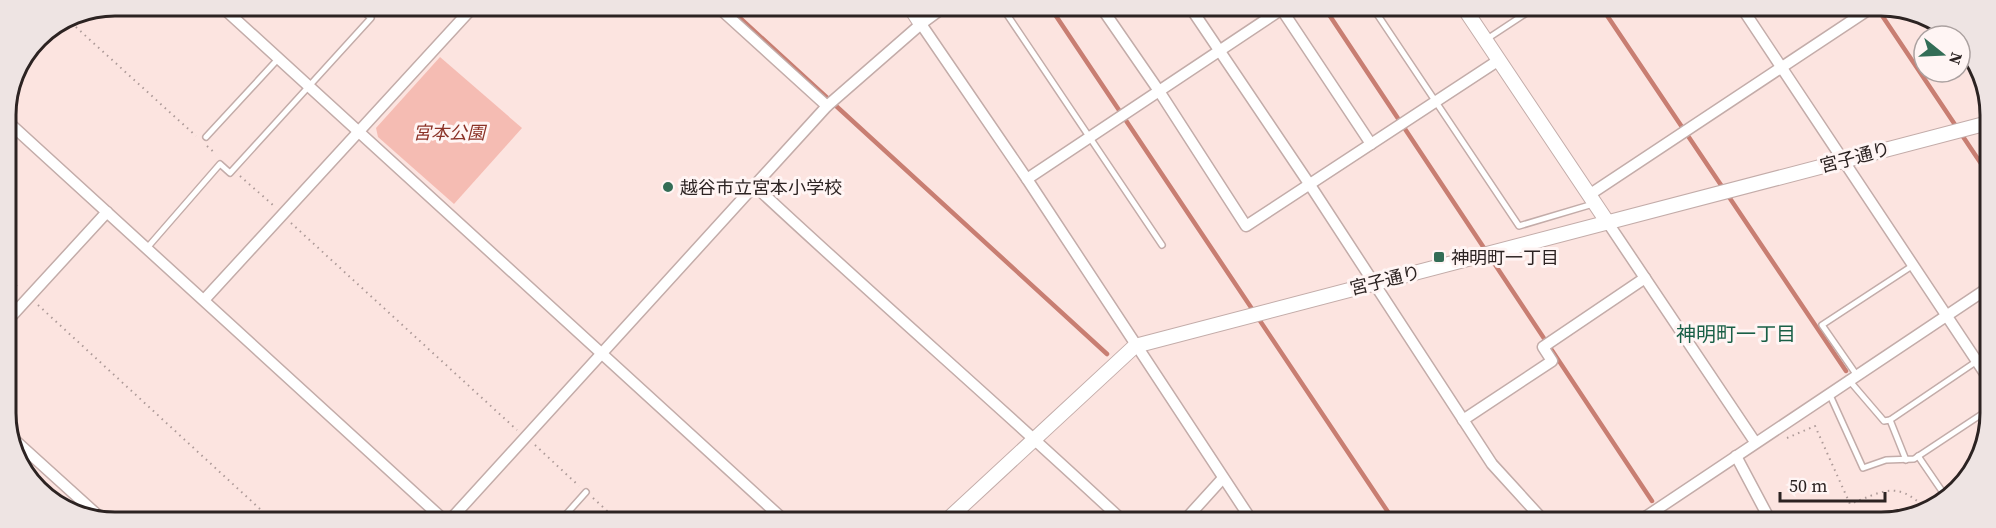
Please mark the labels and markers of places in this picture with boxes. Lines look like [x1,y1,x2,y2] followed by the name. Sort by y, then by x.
[680,175,842,200] place label: 越谷市立宮本小学校
[661,180,675,194] marker: 越谷市立宮本小学校
[1451,245,1559,270] place label: 神明町一丁目
[1432,250,1446,264] marker: 神明町一丁目

